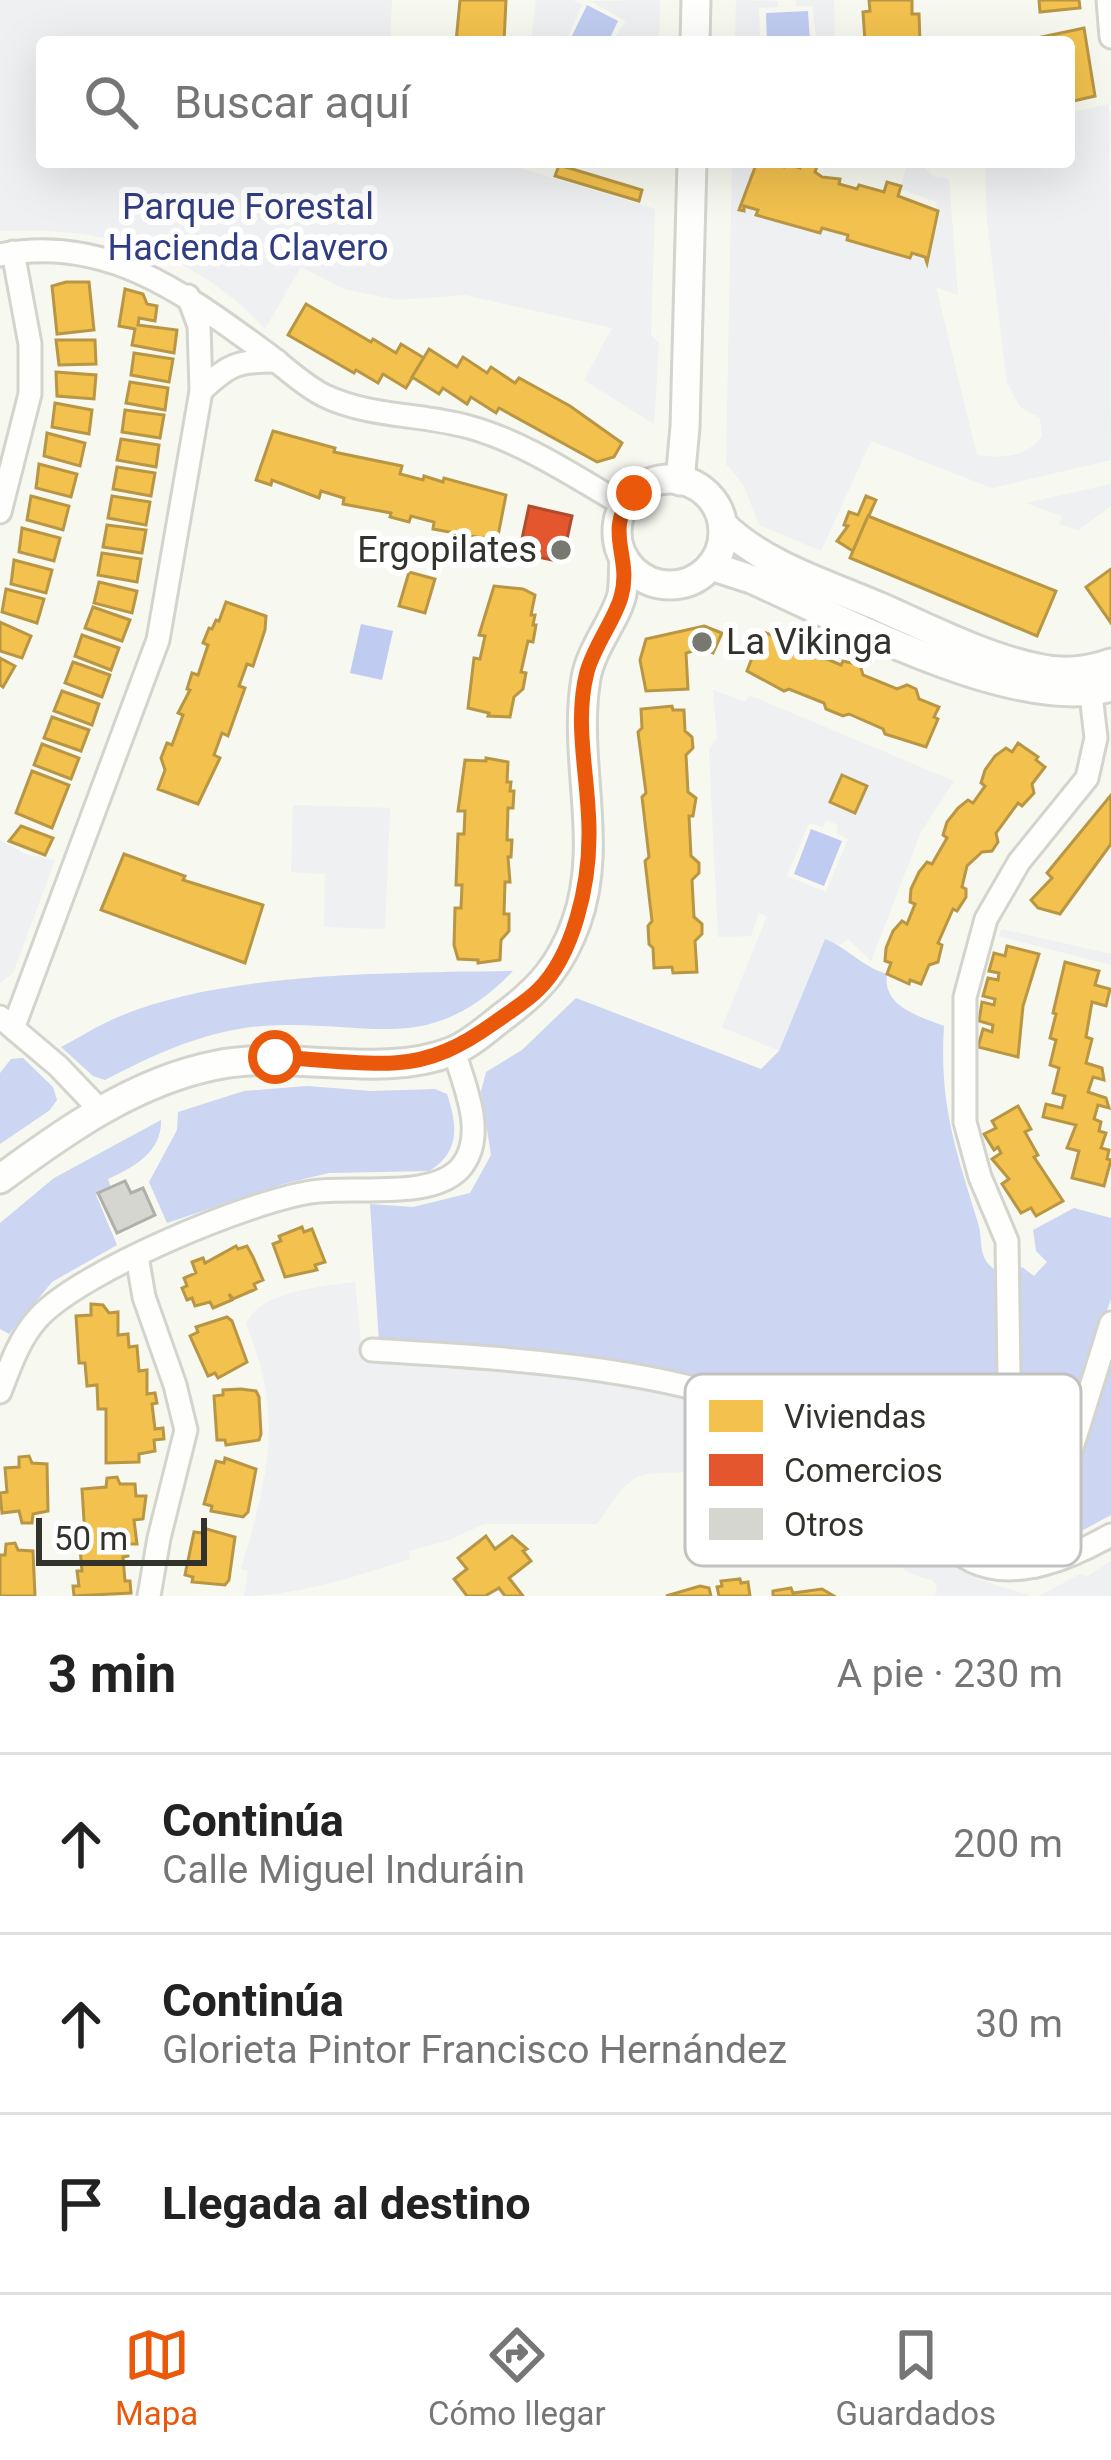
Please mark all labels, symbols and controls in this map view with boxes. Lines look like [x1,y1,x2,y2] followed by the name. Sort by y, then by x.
[36,36,1075,168] search box
[78,69,144,135] icon: search
[174,76,411,129] text: Buscar aquí
[108,186,388,269] park label: Parque Forestal Hacienda Clavero
[607,466,661,520] route end
[357,529,537,571] place label: Ergopilates
[548,537,574,563] marker: Ergopilates
[726,621,892,663] place label: La Vikinga
[689,629,715,655] marker: La Vikinga
[248,1030,302,1084] route start
[685,1374,1081,1566] legend
[784,1397,926,1436] text: Viviendas
[784,1451,943,1490] text: Comercios
[784,1505,864,1544] text: Otros
[36,1512,207,1565] scale bar
[54,1519,128,1558] text: 50 m
[48,1645,176,1704] text: 3 min
[837,1651,1063,1697] text: A pie · 230 m
[162,1794,344,1847] text: Continúa
[48,1811,114,1877] icon: ahead
[953,1821,1063,1867] text: 200 m
[162,1847,525,1893] text: Calle Miguel Induráin
[162,1974,344,2027] text: Continúa
[48,1991,114,2057] icon: ahead
[975,2001,1063,2047] text: 30 m
[162,2027,787,2073] text: Glorieta Pintor Francisco Hernández
[48,2171,114,2237] icon: arrive
[162,2177,531,2230] text: Llegada al destino
[115,2322,198,2433] tab: Mapa
[428,2322,606,2433] tab: Cómo llegar
[835,2322,996,2433] tab: Guardados

